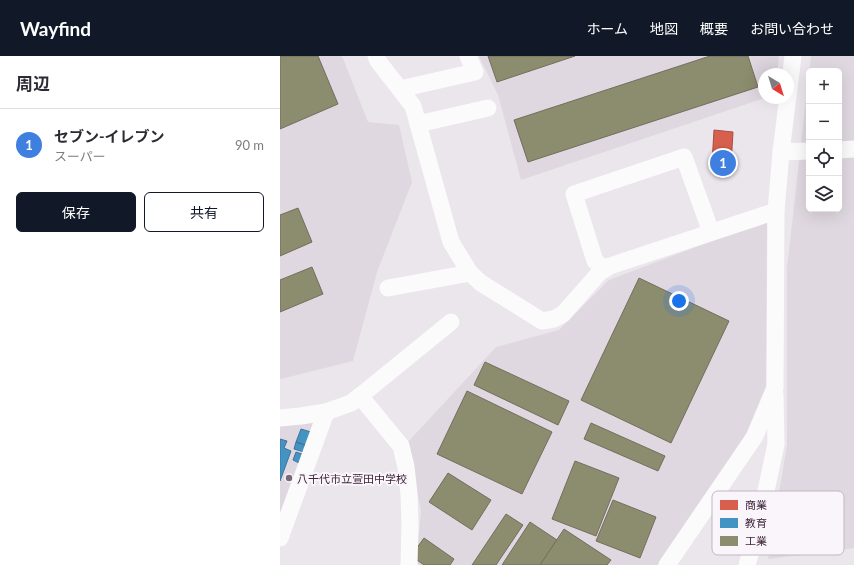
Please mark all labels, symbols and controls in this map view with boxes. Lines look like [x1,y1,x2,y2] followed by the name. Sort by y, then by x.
[20,17,91,40] text: Wayfind
[586,20,628,37] text: ホーム
[650,20,678,37] text: 地図
[700,20,728,37] text: 概要
[750,20,834,37] text: お問い合わせ
[758,68,794,104] north arrow
[806,68,842,212] map controls
[806,68,842,104] button: +
[16,73,50,94] text: 周辺
[806,104,842,140] button: −
[54,127,165,145] text: セブン-イレブン
[25,137,33,153] text: 1
[235,137,264,153] text: 90 m
[806,140,842,176] button: locate
[54,148,106,164] text: スーパー
[710,148,736,178] pin: 1
[806,176,842,212] button: layers
[16,192,136,232] button: 保存
[144,192,264,232] button: 共有
[669,291,689,311] your location
[297,472,407,485] place label: 八千代市立萱田中学校
[284,473,294,483] marker: 八千代市立萱田中学校
[712,491,844,555] legend
[745,498,767,511] text: 商業
[745,516,767,529] text: 教育
[745,534,767,547] text: 工業

